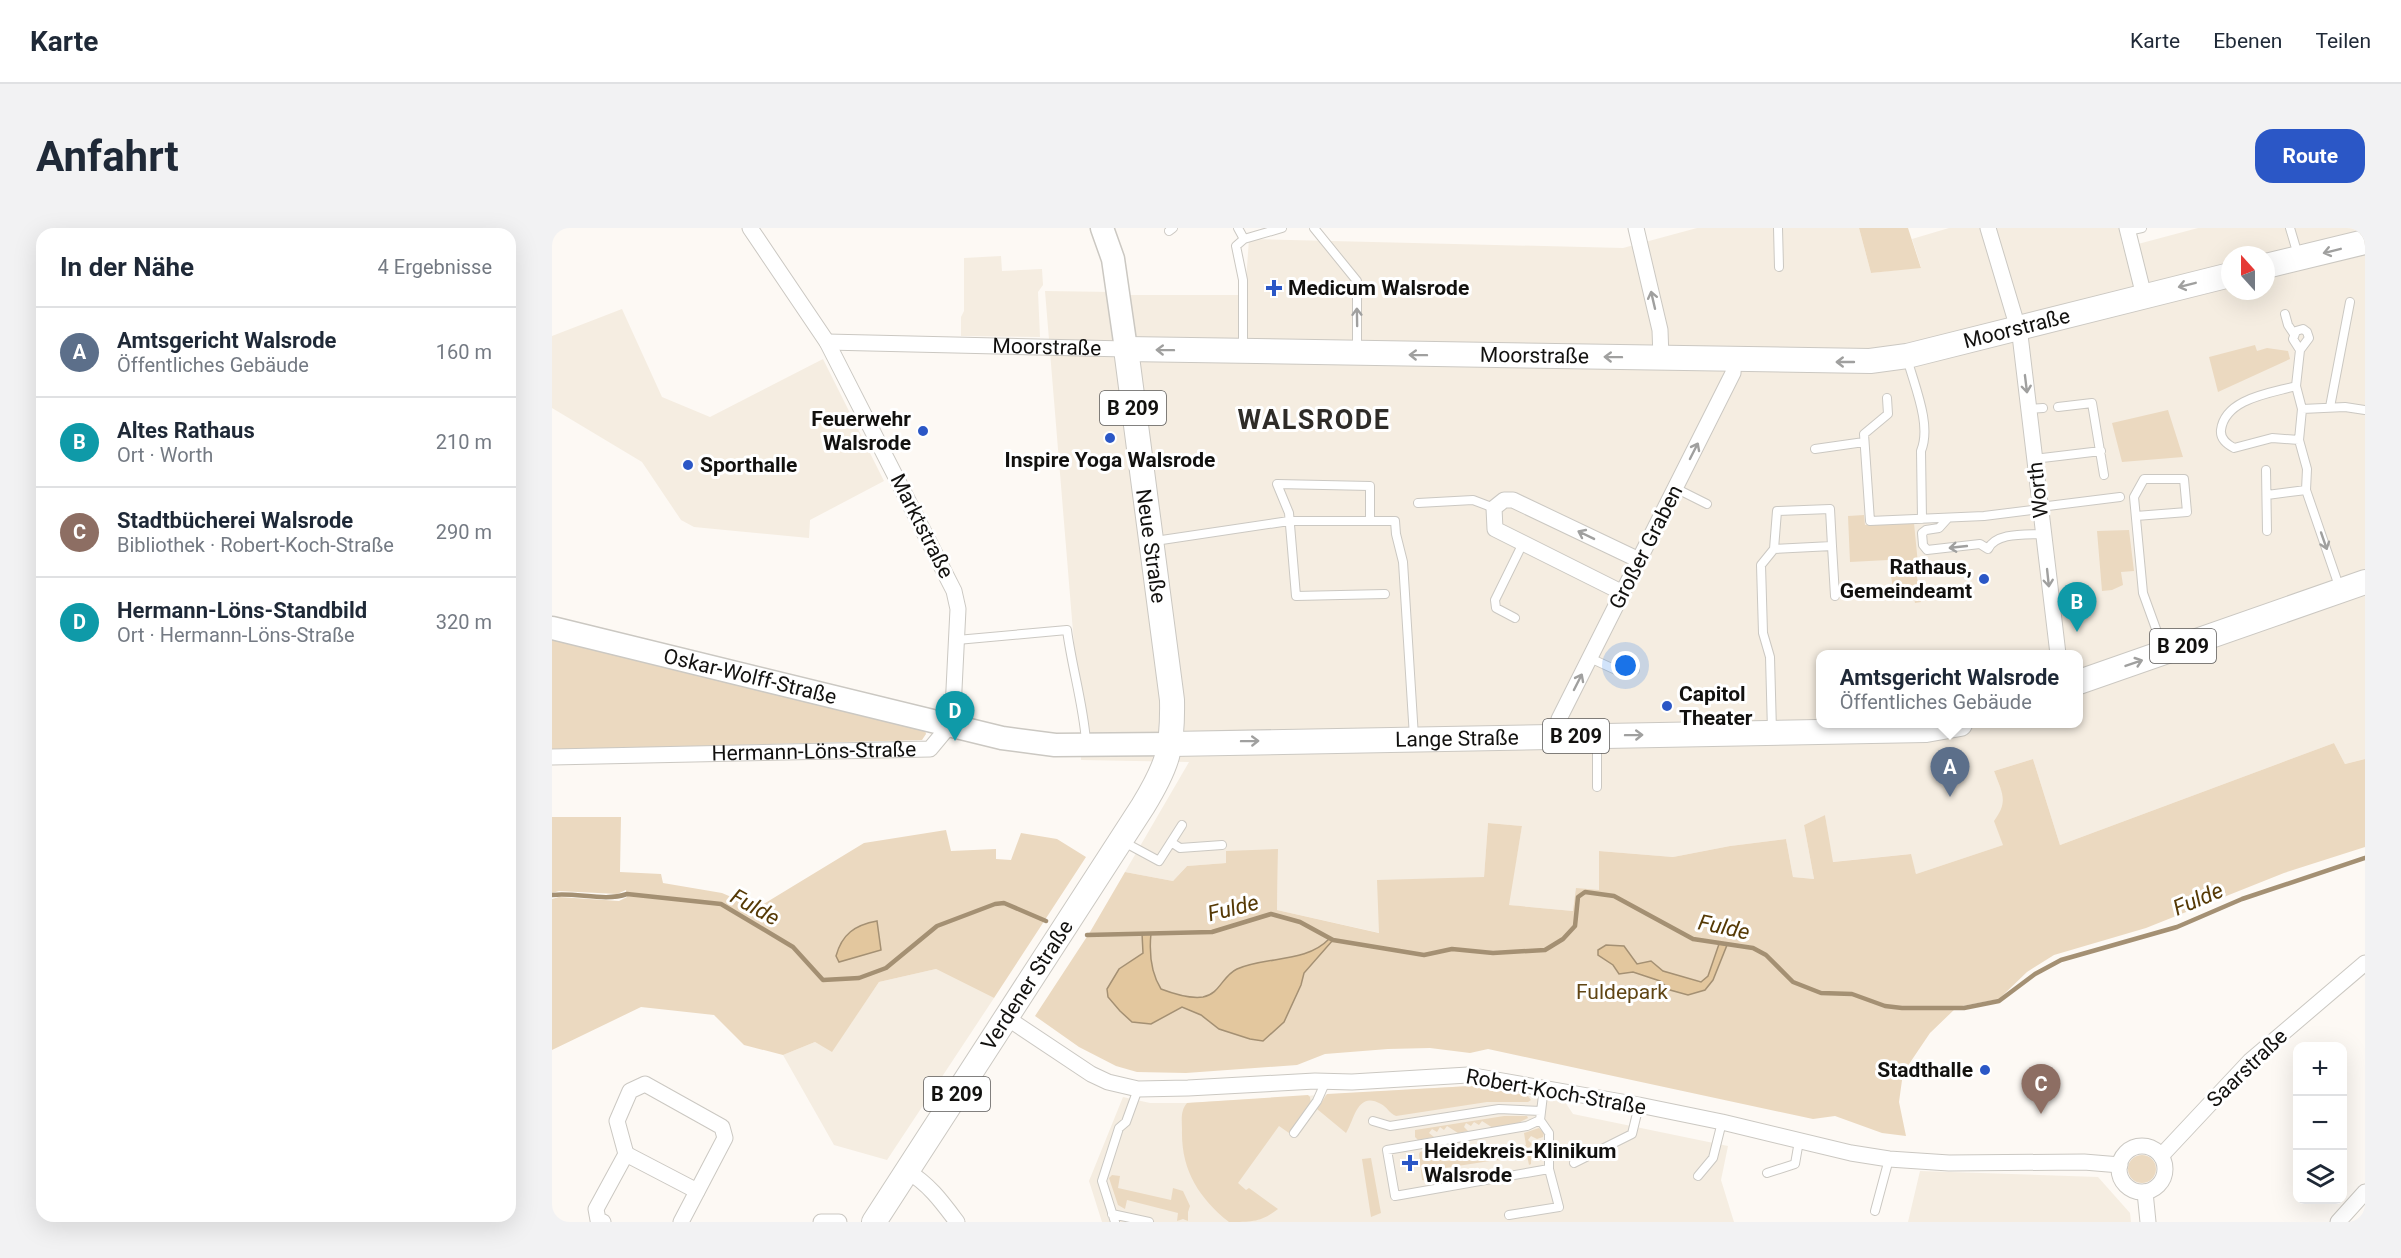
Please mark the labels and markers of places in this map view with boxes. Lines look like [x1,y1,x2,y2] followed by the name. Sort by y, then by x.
[1288,276,1469,300] place label: Medicum Walsrode
[1265,279,1283,297] marker: Medicum Walsrode
[811,407,911,455] place label: Feuerwehr Walsrode
[916,424,930,438] marker: Feuerwehr Walsrode
[1103,431,1117,445] marker: Inspire Yoga Walsrode
[1005,448,1215,472] place label: Inspire Yoga Walsrode
[700,453,797,477] place label: Sporthalle
[681,458,695,472] marker: Sporthalle
[1840,555,1972,603] place label: Rathaus, Gemeindeamt
[1977,572,1991,586] marker: Rathaus, Gemeindeamt
[2058,582,2096,632] pin: B
[1679,682,1753,730] place label: Capitol Theater
[936,692,974,741] pin: D
[1660,699,1674,713] marker: Capitol Theater
[1930,748,1970,797] pin: A
[1877,1058,1973,1082] place label: Stadthalle
[1978,1063,1992,1077] marker: Stadthalle
[2022,1064,2060,1114] pin: C
[1424,1139,1617,1187] place label: Heidekreis-Klinikum Walsrode
[1401,1154,1419,1172] marker: Heidekreis-Klinikum Walsrode

